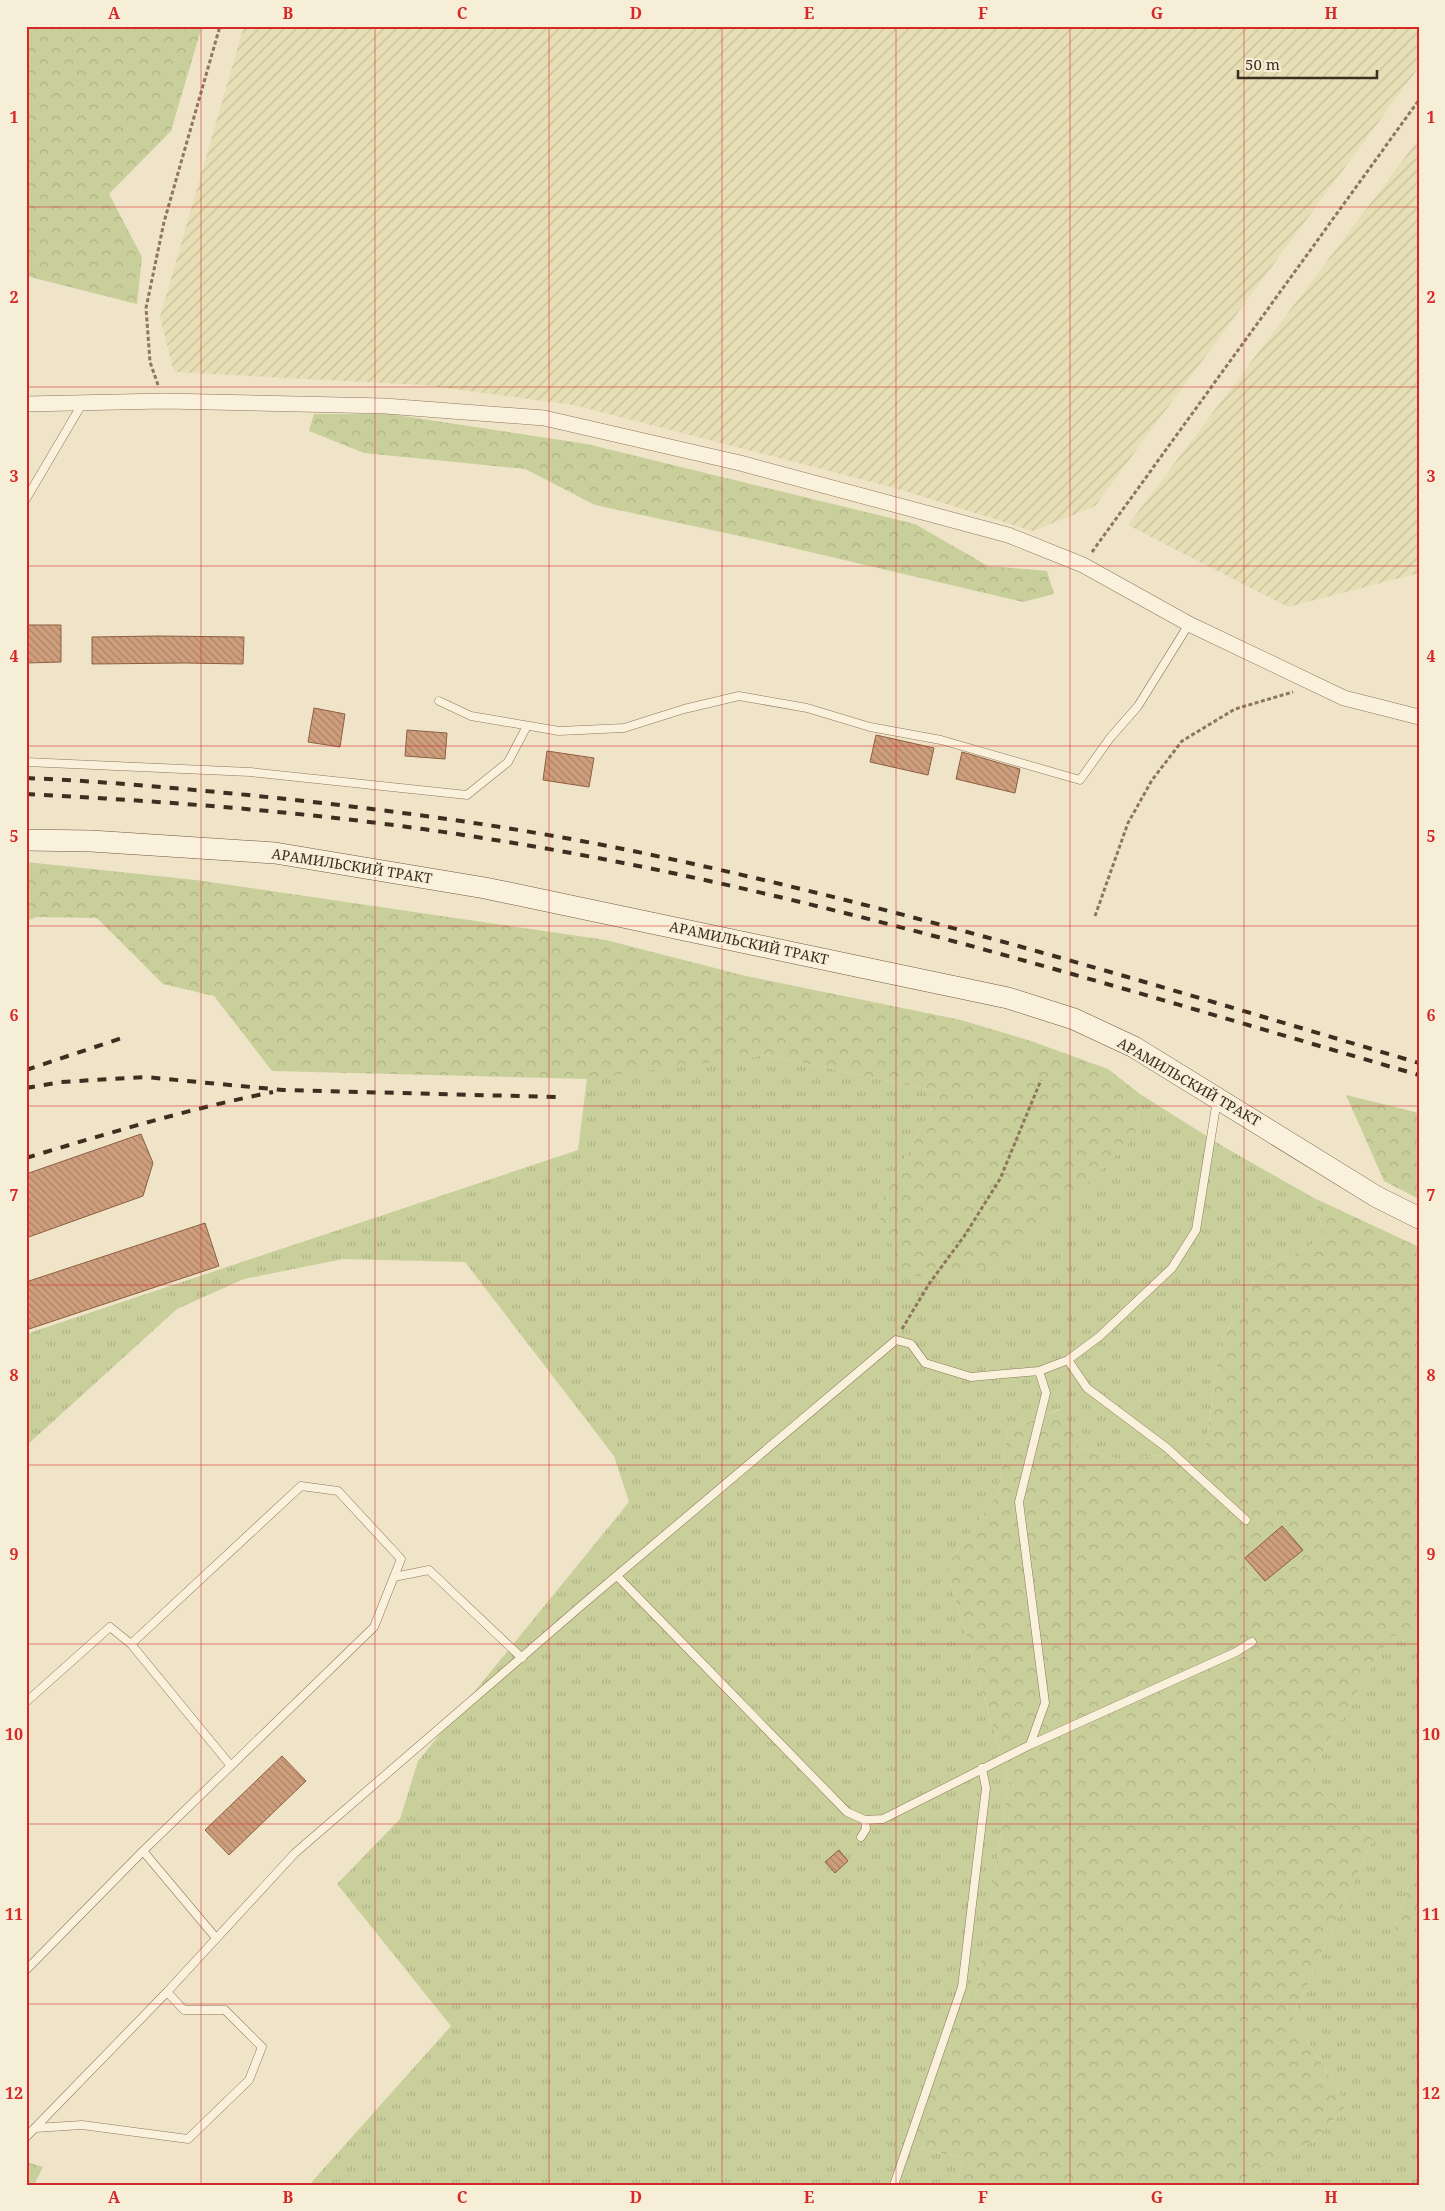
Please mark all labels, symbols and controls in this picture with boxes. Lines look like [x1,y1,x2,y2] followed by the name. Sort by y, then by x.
[108,2,121,24] text: A
[283,2,294,24] text: B
[457,2,468,24] text: C
[630,2,642,24] text: D
[804,2,814,24] text: E
[978,2,988,24] text: F
[1151,2,1163,24] text: G
[1324,2,1338,24] text: H
[1238,48,1376,80] scale bar
[1245,54,1280,74] text: 50 m
[9,106,19,128] text: 1
[1426,106,1436,128] text: 1
[9,286,19,308] text: 2
[1426,286,1436,308] text: 2
[9,465,19,487] text: 3
[1426,465,1436,487] text: 3
[9,645,19,667] text: 4
[1426,645,1436,667] text: 4
[9,825,19,847] text: 5
[1426,825,1436,847] text: 5
[270,843,434,888] street label: АРАМИЛЬСКИЙ ТРАКТ
[668,916,831,969] street label: АРАМИЛЬСКИЙ ТРАКТ
[9,1004,19,1026] text: 6
[1426,1004,1436,1026] text: 6
[1114,1033,1264,1130] street label: АРАМИЛЬСКИЙ ТРАКТ
[9,1184,19,1206] text: 7
[1426,1184,1436,1206] text: 7
[9,1364,19,1386] text: 8
[1426,1364,1436,1386] text: 8
[9,1543,19,1565] text: 9
[1426,1543,1436,1565] text: 9
[5,1723,23,1745] text: 10
[1422,1723,1440,1745] text: 10
[5,1903,23,1925] text: 11
[1422,1903,1440,1925] text: 11
[5,2082,23,2104] text: 12
[1422,2082,1440,2104] text: 12
[108,2186,121,2208] text: A
[283,2186,294,2208] text: B
[457,2186,468,2208] text: C
[630,2186,642,2208] text: D
[804,2186,814,2208] text: E
[978,2186,988,2208] text: F
[1151,2186,1163,2208] text: G
[1324,2186,1338,2208] text: H

